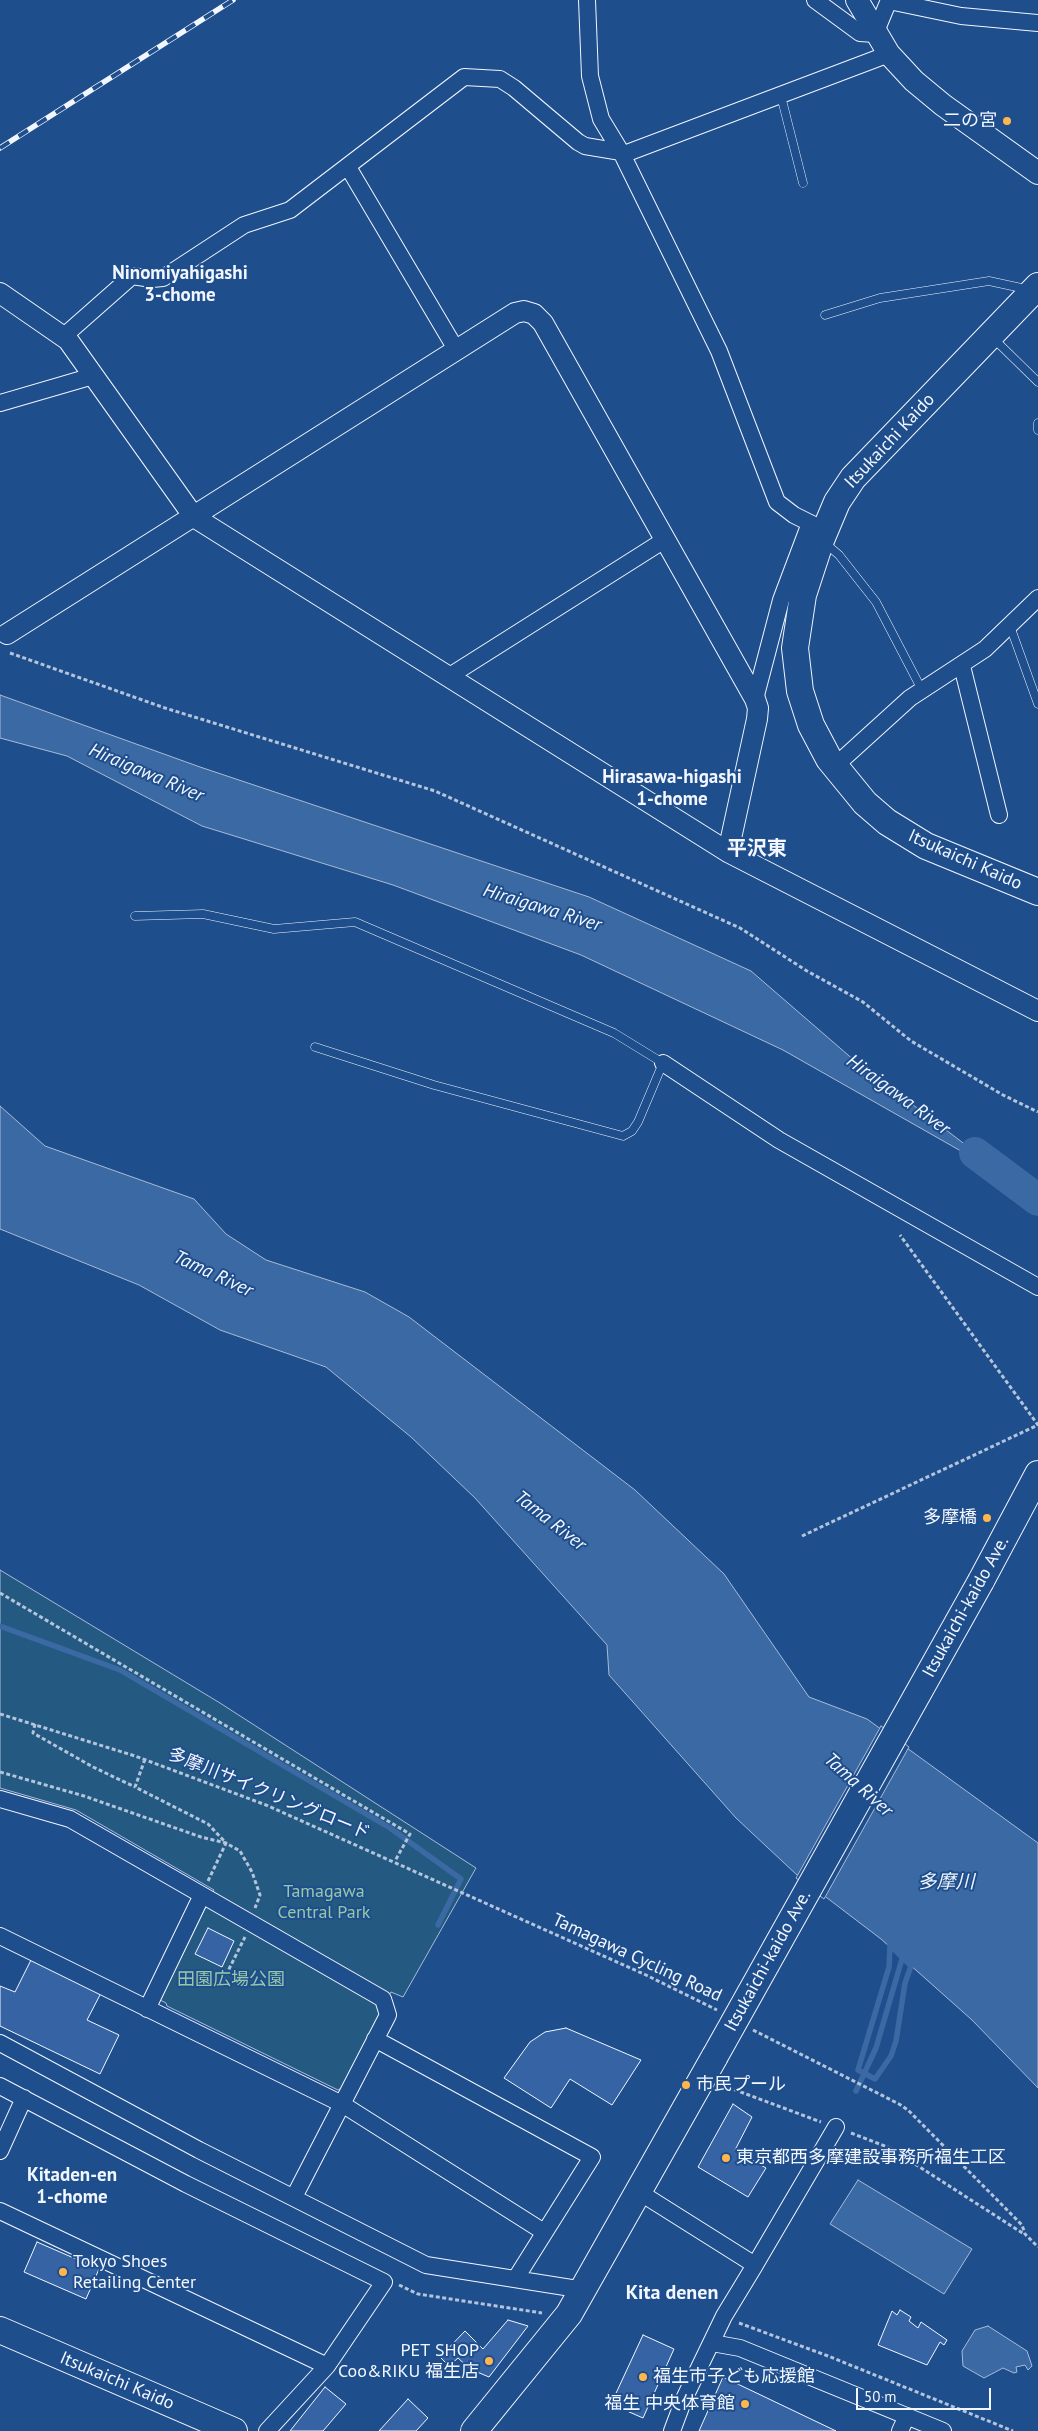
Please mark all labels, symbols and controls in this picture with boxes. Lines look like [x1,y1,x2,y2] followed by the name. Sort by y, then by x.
[943,110,997,132] place label: 二の宮
[1001,115,1013,127] marker: 二の宮
[112,263,248,307] district label: Ninomiyahigashi 3-chome
[840,389,940,493] street label: Itsukaichi Kaido
[85,739,207,807] water label: Hiraigawa River
[602,767,742,811] district label: Hirasawa-higashi 1-chome
[905,825,1025,895] street label: Itsukaichi Kaido
[727,837,787,861] district label: 平沢東
[480,879,604,937] water label: Hiraigawa River
[842,1050,954,1140] water label: Hiraigawa River
[170,1246,256,1302] water label: Tama River
[510,1486,590,1556] water label: Tama River
[923,1507,977,1529] place label: 多摩橋
[981,1512,993,1524] marker: 多摩橋
[918,1533,1014,1681] street label: Itsukaichi-kaido Ave.
[165,1744,373,1844] street label: 多摩川サイクリングロード
[819,1748,897,1822] water label: Tama River
[918,1872,974,1894] water label: 多摩川
[278,1881,370,1924] park label: Tamagawa Central Park
[720,1887,816,2035] street label: Itsukaichi-kaido Ave.
[549,1909,725,2007] street label: Tamagawa Cycling Road
[177,1969,285,1991] park label: 田園広場公園
[696,2074,786,2096] place label: 市民プール
[680,2079,692,2091] marker: 市民プール
[736,2147,1006,2169] place label: 東京都西多摩建設事務所福生工区
[720,2152,732,2164] marker: 東京都西多摩建設事務所福生工区
[27,2165,117,2209] district label: Kitaden-en 1-chome
[73,2251,196,2294] place label: Tokyo Shoes Retailing Center
[57,2266,69,2278] marker: Tokyo Shoes Retailing Center
[626,2281,718,2305] district label: Kita denen
[338,2340,479,2382] place label: PET SHOP Coo&RIKU 福生店
[57,2347,177,2415] street label: Itsukaichi Kaido
[483,2355,495,2367] marker: PET SHOP Coo&RIKU 福生店
[653,2366,815,2388] place label: 福生市子ども応援館
[637,2371,649,2383] marker: 福生市子ども応援館
[858,2378,993,2410] scale bar
[864,2387,897,2406] text: 50 m
[604,2393,735,2415] place label: 福生 中央体育館
[739,2398,751,2410] marker: 福生 中央体育館

